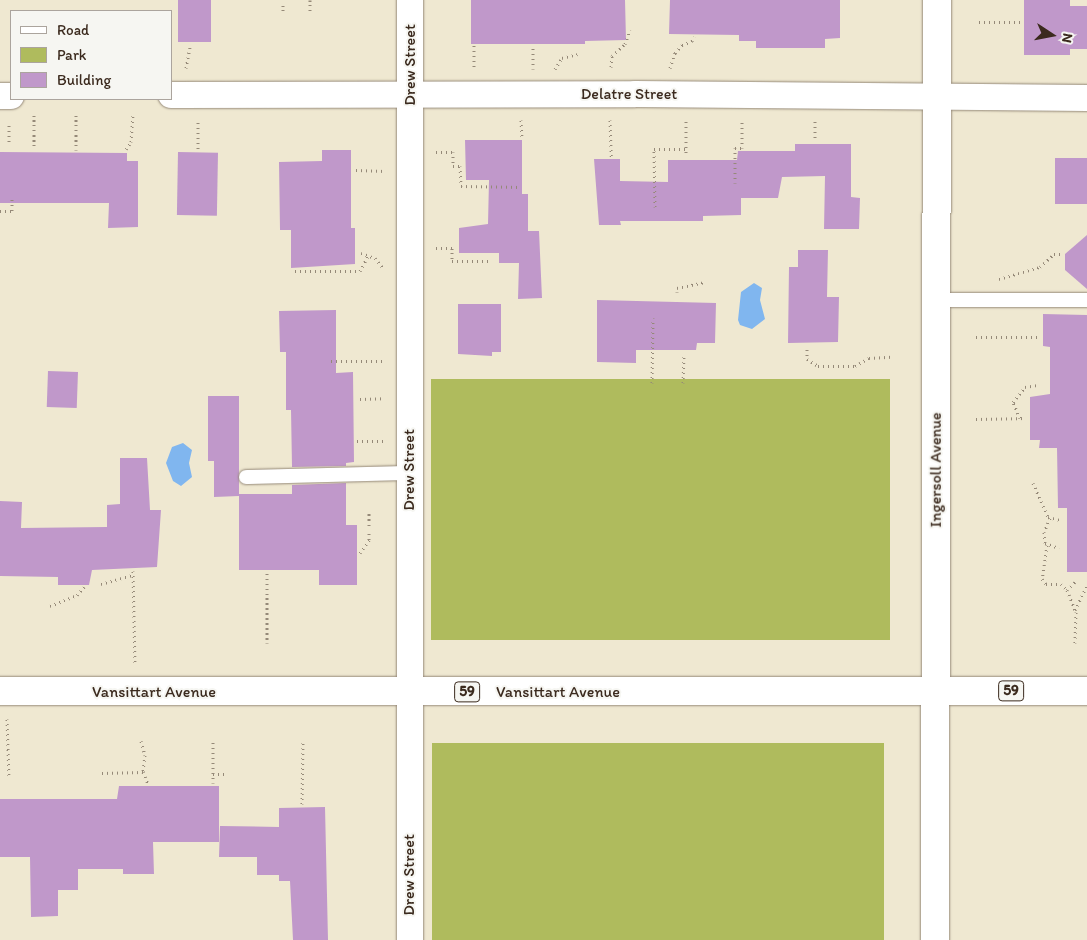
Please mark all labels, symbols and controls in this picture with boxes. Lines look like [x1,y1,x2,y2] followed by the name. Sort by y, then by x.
[10,10,172,100] legend
[1027,10,1077,60] north arrow
[57,21,89,39] text: Road
[400,24,420,106] street label: Drew Street
[1058,32,1076,44] text: N
[57,46,87,64] text: Park
[57,71,111,89] text: Building
[581,84,677,104] street label: Delatre Street
[926,412,946,528] street label: Ingersoll Avenue
[399,429,419,511] street label: Drew Street
[997,678,1025,704] road number: 59
[453,680,481,704] road number: 59
[92,682,216,702] street label: Vansittart Avenue
[496,682,620,702] street label: Vansittart Avenue
[399,834,419,916] street label: Drew Street

